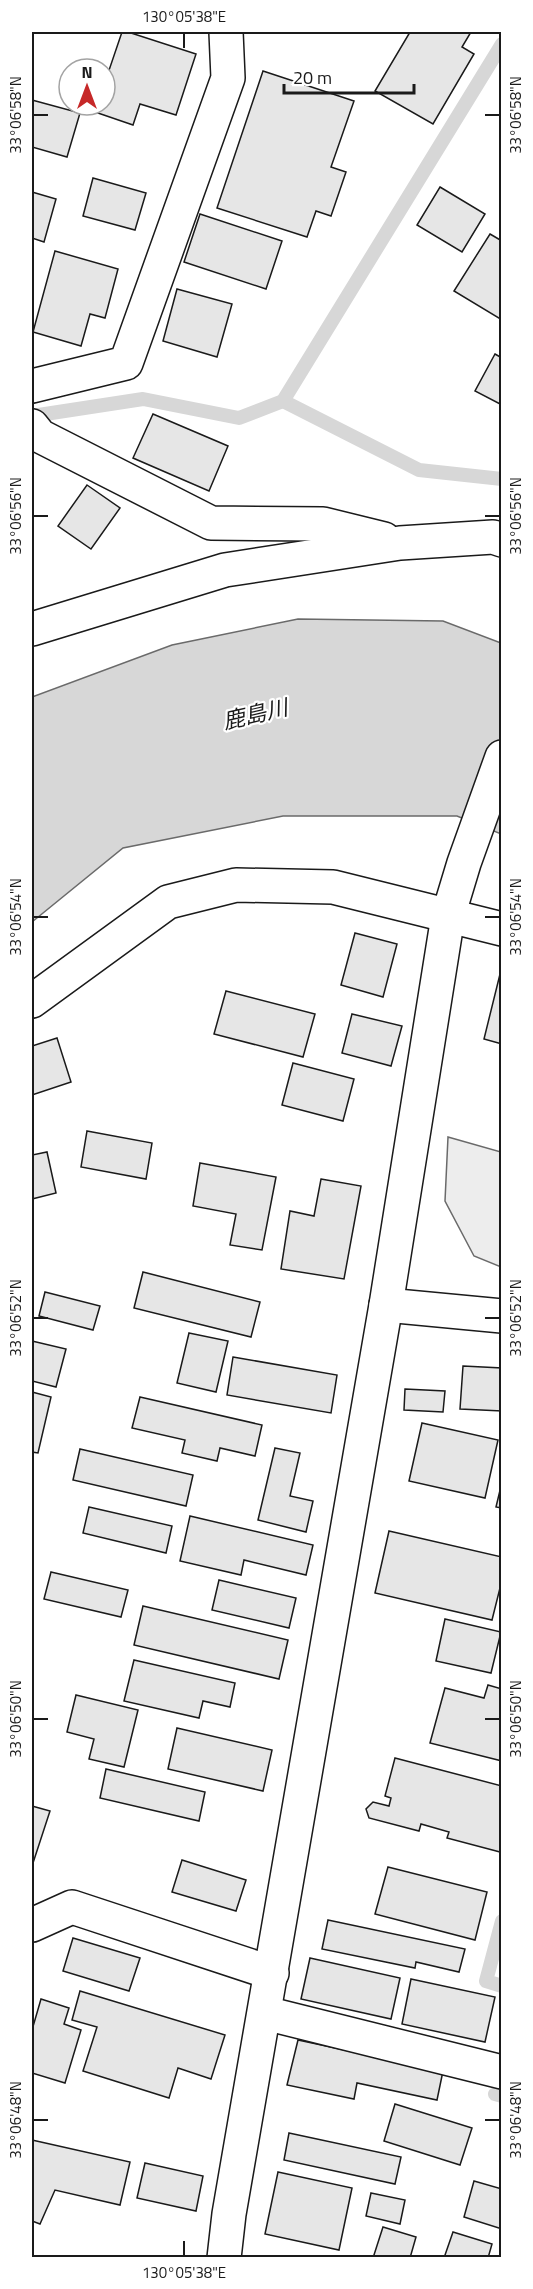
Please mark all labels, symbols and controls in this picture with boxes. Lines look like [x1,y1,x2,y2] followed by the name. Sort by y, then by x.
[142,5,226,28] text: 130°05'38"E
[57,57,117,117] north arrow
[284,57,414,95] scale bar
[81,60,93,84] text: N
[293,64,332,91] text: 20 m
[4,76,27,154] text: 33°06'58"N
[504,76,527,154] text: 33°06'58"N
[4,477,27,555] text: 33°06'56"N
[504,477,527,555] text: 33°06'56"N
[219,690,293,738] water label: 鹿島川
[4,878,27,956] text: 33°06'54"N
[504,878,527,956] text: 33°06'54"N
[4,1279,27,1357] text: 33°06'52"N
[504,1279,527,1357] text: 33°06'52"N
[4,1680,27,1758] text: 33°06'50"N
[504,1680,527,1758] text: 33°06'50"N
[4,2081,27,2159] text: 33°06'48"N
[504,2081,527,2159] text: 33°06'48"N
[142,2261,226,2284] text: 130°05'38"E

